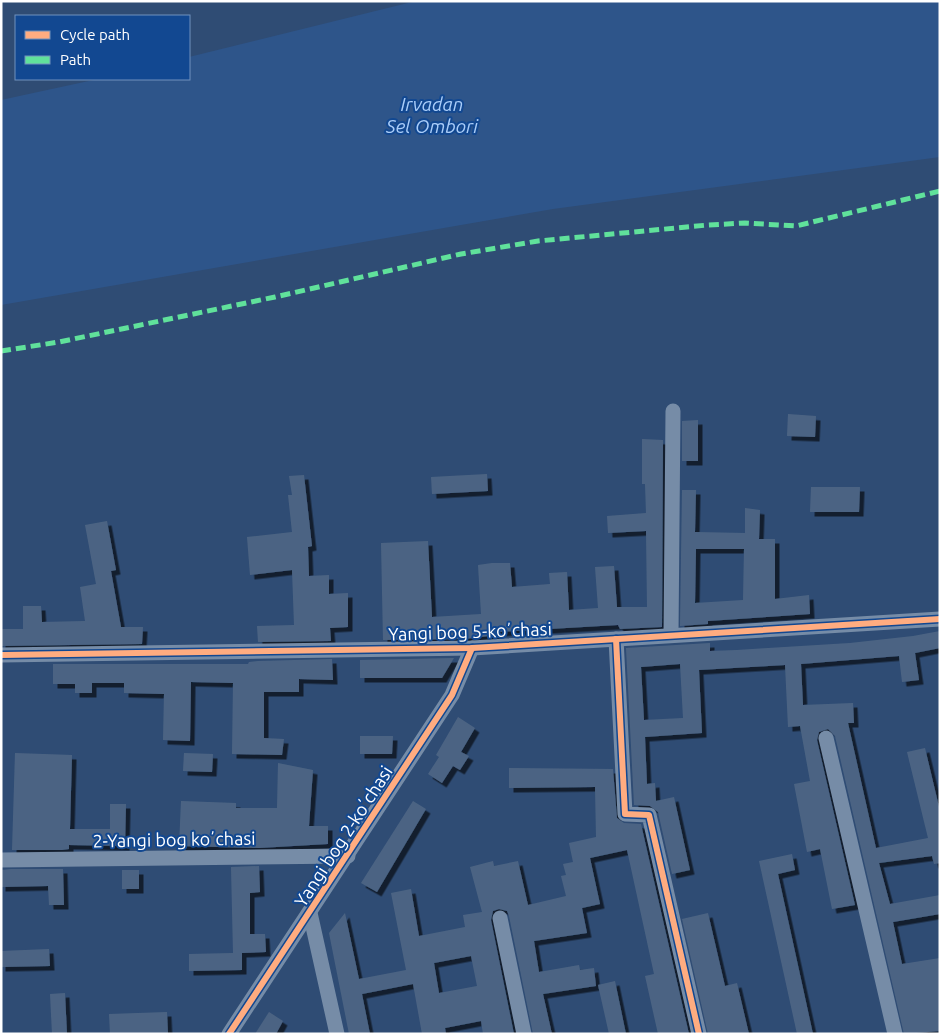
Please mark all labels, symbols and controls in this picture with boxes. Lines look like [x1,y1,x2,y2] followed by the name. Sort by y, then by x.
[15,15,190,80] legend
[60,26,130,43] text: Cycle path
[60,51,91,68] text: Path
[385,93,479,137] water label: Irvadan Sel Ombori
[388,618,552,644] street label: Yangi bog 5-koʼchasi
[290,762,396,910] street label: Yangi bog 2-koʼchasi
[92,828,256,850] street label: 2-Yangi bog koʼchasi

